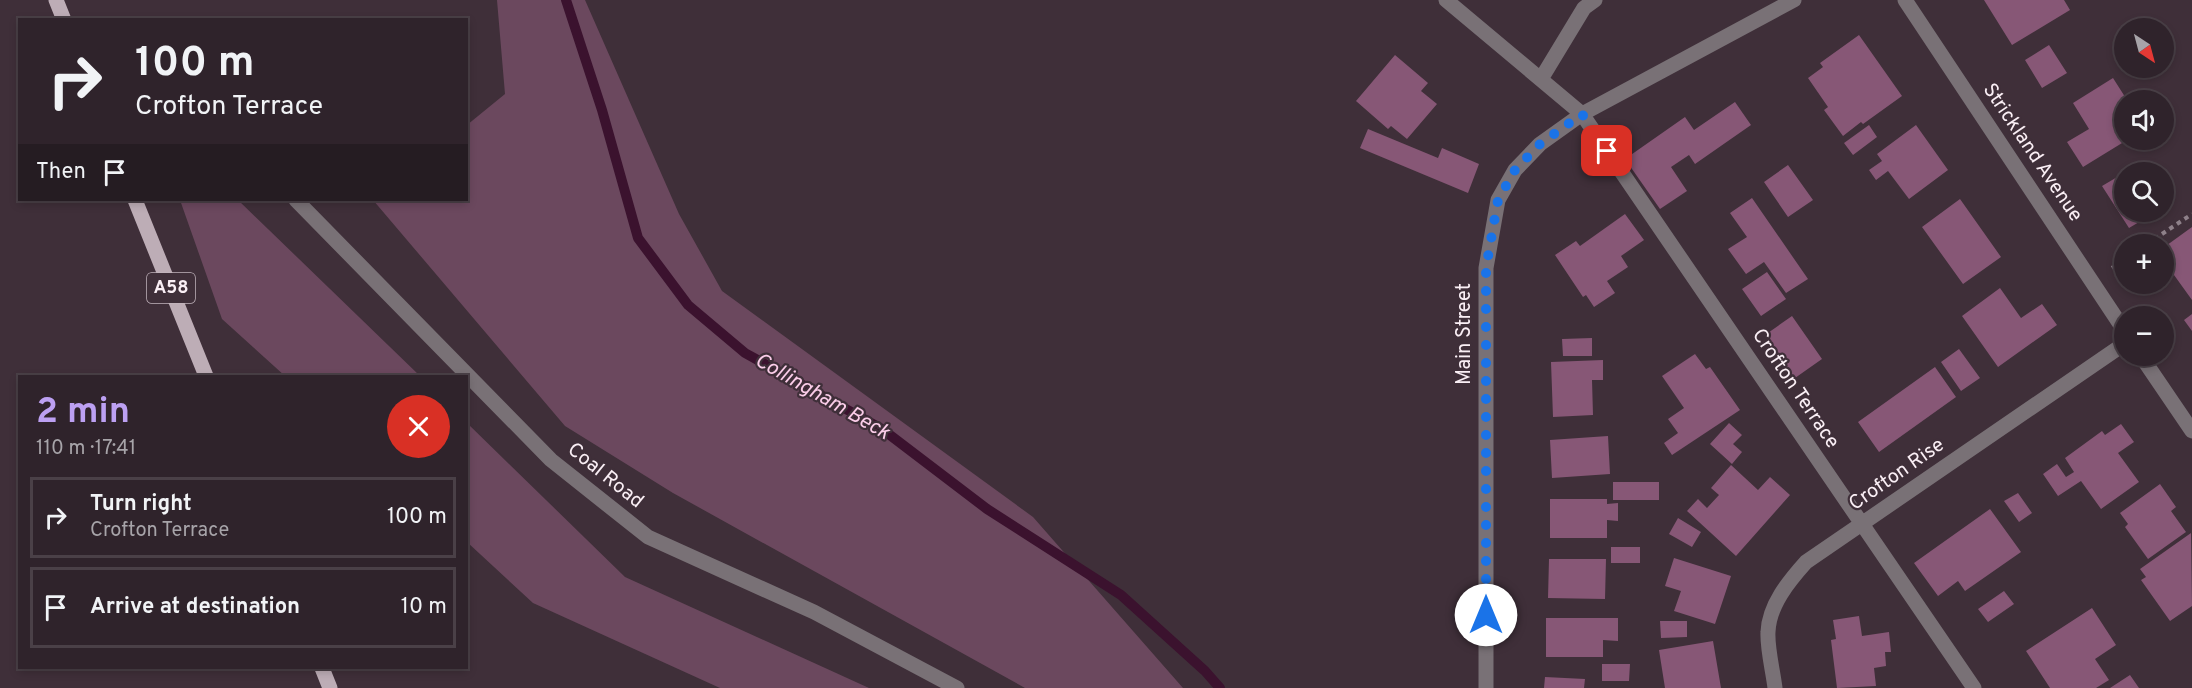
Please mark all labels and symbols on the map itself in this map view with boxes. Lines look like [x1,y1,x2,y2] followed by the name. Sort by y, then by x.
[2114,18,2174,78] north arrow
[1976,79,2088,227] street label: Strickland Avenue
[1581,125,1632,176] pin
[147,273,195,303] road number: A58
[1452,283,1478,385] street label: Main Street
[1745,324,1845,454] street label: Crofton Terrace
[749,347,895,447] water label: Collingham Beck
[1844,433,1950,517] street label: Crofton Rise
[561,437,649,515] street label: Coal Road
[1454,583,1518,647] position arrow

